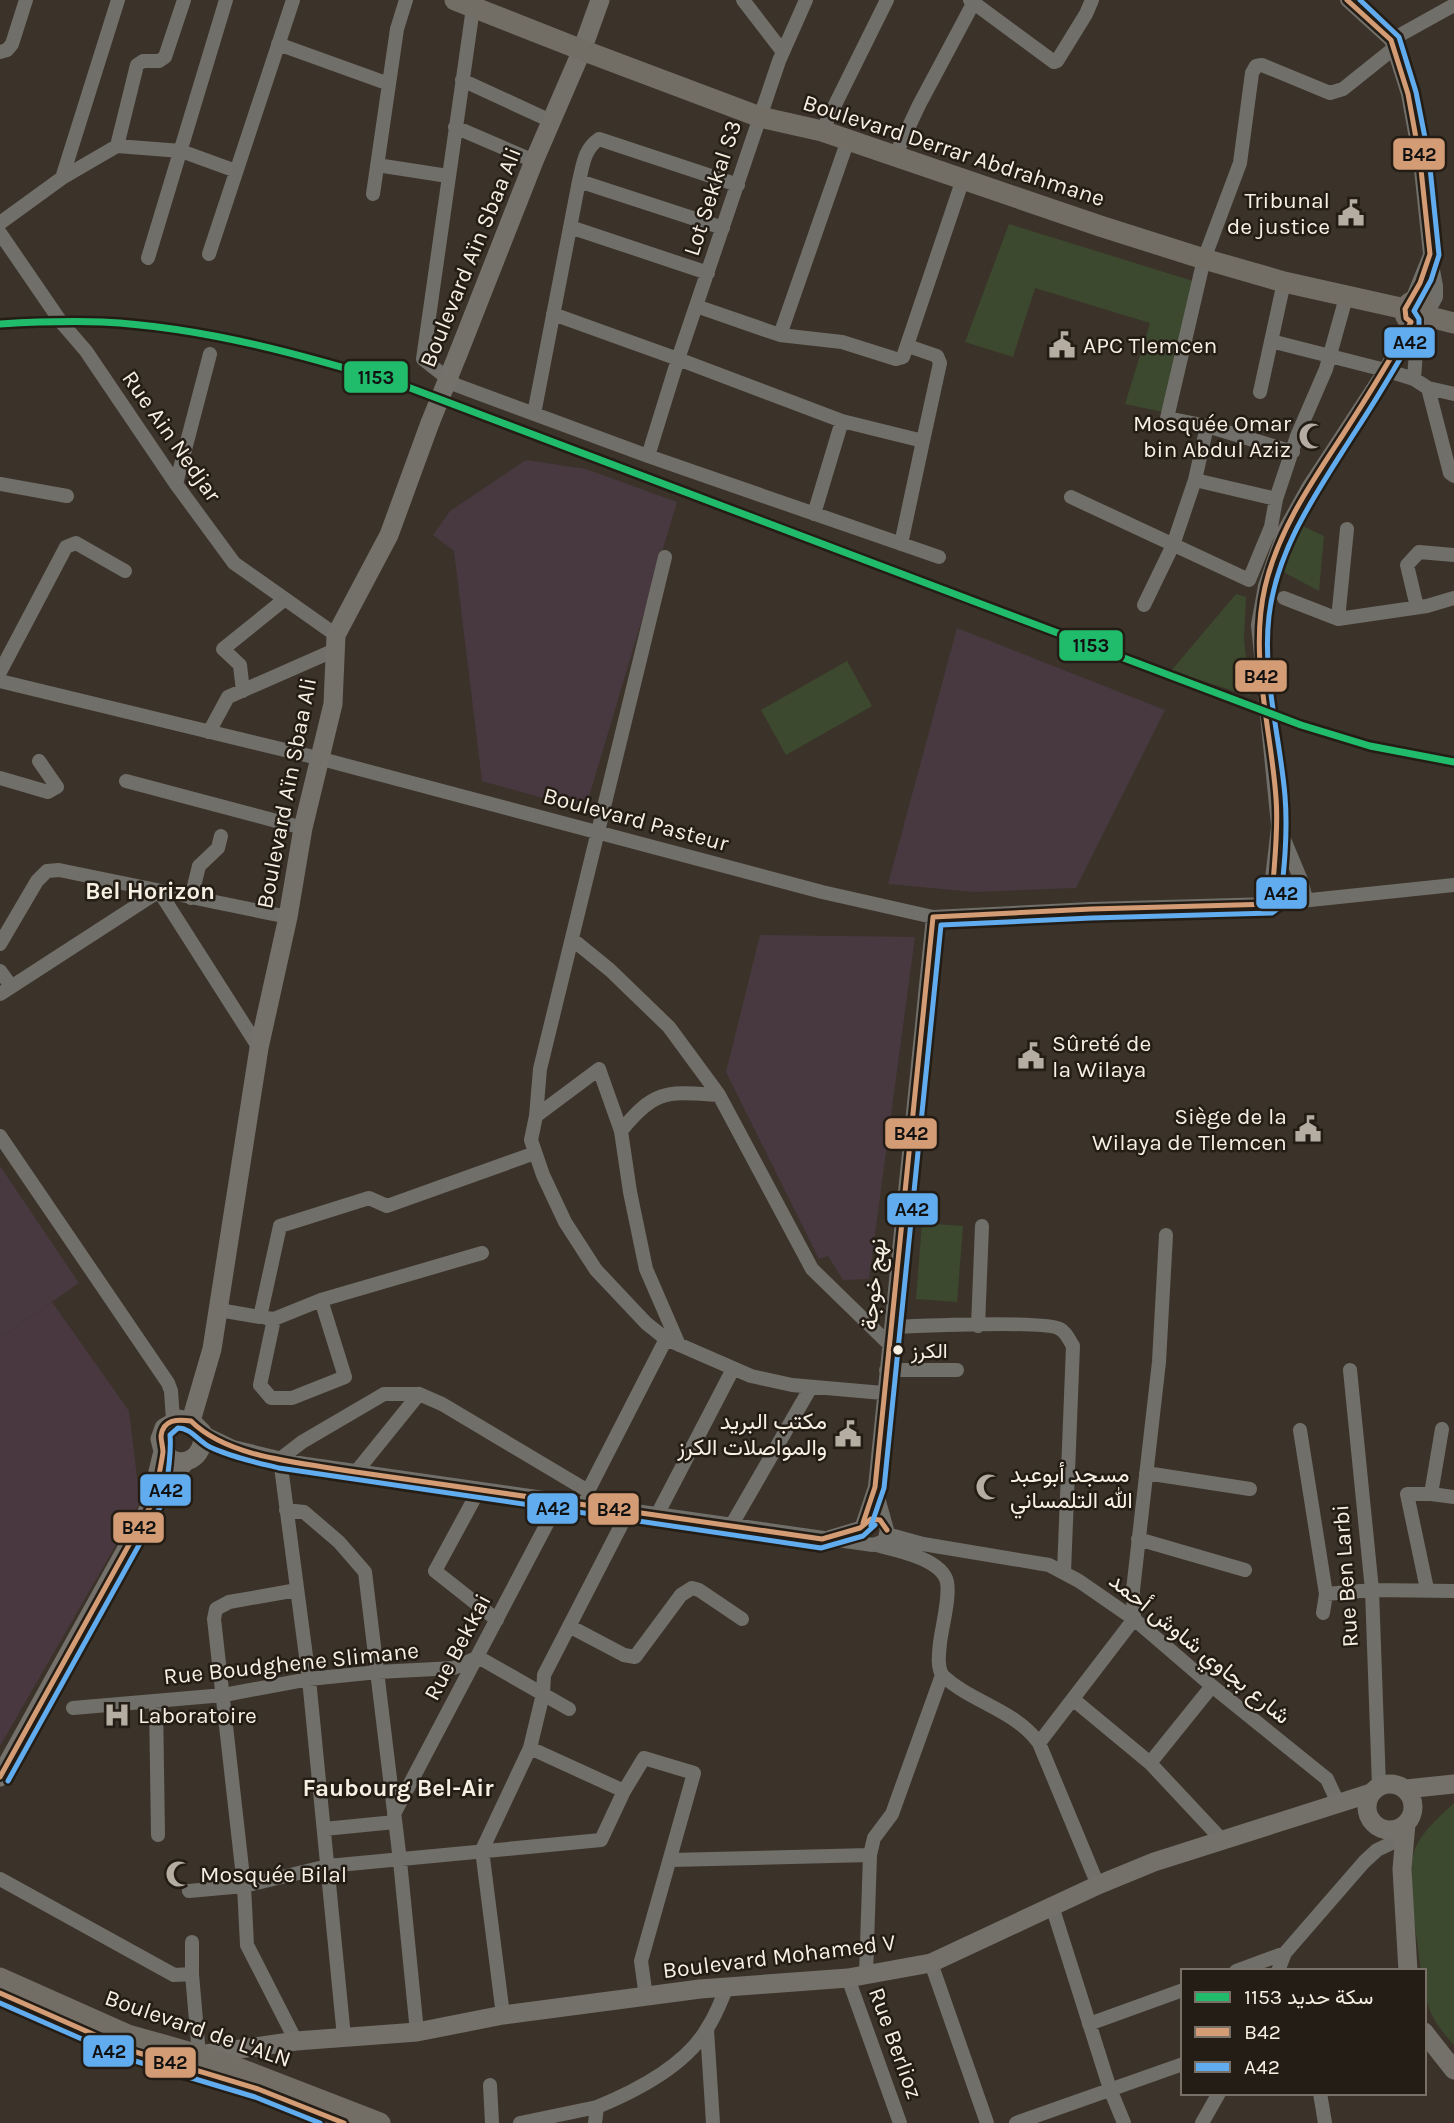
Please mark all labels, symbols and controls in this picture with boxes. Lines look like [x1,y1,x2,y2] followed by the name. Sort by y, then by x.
[799,89,1108,212] street label: Boulevard Derrar Abdrahmane
[678,117,747,259] street label: Lot Sekkal S3
[1392,137,1446,171] line badge: B42
[414,143,527,371] street label: Boulevard Aïn Sbaa Ali
[1401,144,1437,166] text: B42
[1227,187,1330,240] place label: Tribunal de justice
[1336,198,1366,228] public building icon: Tribunal de justice
[1383,326,1436,359] line badge: A42
[1047,330,1077,360] public building icon: APC Tlemcen
[1083,332,1217,359] place label: APC Tlemcen
[1393,332,1427,354] text: A42
[343,360,409,394] line badge: 1153
[116,365,227,508] street label: Rue Ain Nedjar
[358,367,394,389] text: 1153
[1133,410,1292,463] place label: Mosquée Omar bin Abdul Aziz
[1297,421,1327,451] mosque icon: Mosquée Omar bin Abdul Aziz
[1058,629,1124,662] line badge: 1153
[1073,635,1109,657] text: 1153
[1234,659,1288,693] line badge: B42
[1243,666,1279,688] text: B42
[251,675,322,911] street label: Boulevard Aïn Sbaa Ali
[540,782,732,857] street label: Boulevard Pasteur
[1255,876,1308,910] line badge: A42
[85,877,215,905] district label: Bel Horizon
[1264,883,1298,905] text: A42
[1052,1030,1151,1083] place label: Sûreté de la Wilaya
[1016,1041,1046,1071] public building icon: Sûreté de la Wilaya
[1092,1103,1287,1156] place label: Siège de la Wilaya de Tlemcen
[1293,1114,1323,1144] public building icon: Siège de la Wilaya de Tlemcen
[884,1117,938,1150] line badge: B42
[893,1123,929,1145] text: B42
[886,1192,939,1226] line badge: A42
[895,1199,929,1221] text: A42
[855,1237,894,1332] street label: نهج خوجة
[910,1339,948,1364] place label: الكرز
[891,1343,905,1357] marker: الكرز
[676,1408,827,1462] place label: مكتب البريد والمواصلات الكرز
[833,1419,863,1449] public building icon: مكتب البريد والمواصلات الكرز
[1010,1461,1133,1519] place label: مسجد أبوعبد الله التلمساني
[974,1472,1004,1502] mosque icon: مسجد أبوعبد الله التلمساني
[139,1473,192,1507] line badge: A42
[149,1480,183,1502] text: A42
[526,1492,579,1525] line badge: A42
[587,1492,640,1526] line badge: B42
[536,1498,570,1520] text: A42
[596,1499,632,1521] text: B42
[1327,1504,1364,1648] street label: Rue Ben Larbi
[112,1511,165,1544] line badge: B42
[121,1517,157,1539] text: B42
[1100,1567,1296,1734] street label: شارع بجاوي شاوش أحمد
[418,1589,497,1705] street label: Rue Bekkai
[162,1637,420,1690] street label: Rue Boudghene Slimane
[102,1700,132,1730] hospital icon: Laboratoire
[138,1702,257,1729] place label: Laboratoire
[302,1774,494,1802] district label: Faubourg Bel-Air
[164,1859,194,1889] mosque icon: Mosquée Bilal
[200,1861,347,1888] place label: Mosquée Bilal
[661,1929,897,1984] street label: Boulevard Mohamed V
[1181,1969,1426,2095] legend
[101,1984,294,2073] street label: Boulevard de L'ALN
[863,1984,928,2103] street label: Rue Berlioz
[1244,1985,1373,2009] text: سكة حديد 1153
[1244,2020,1281,2044] text: B42
[82,2034,135,2068] line badge: A42
[92,2041,126,2063] text: A42
[144,2046,197,2079] line badge: B42
[152,2052,188,2074] text: B42
[1244,2055,1280,2079] text: A42

